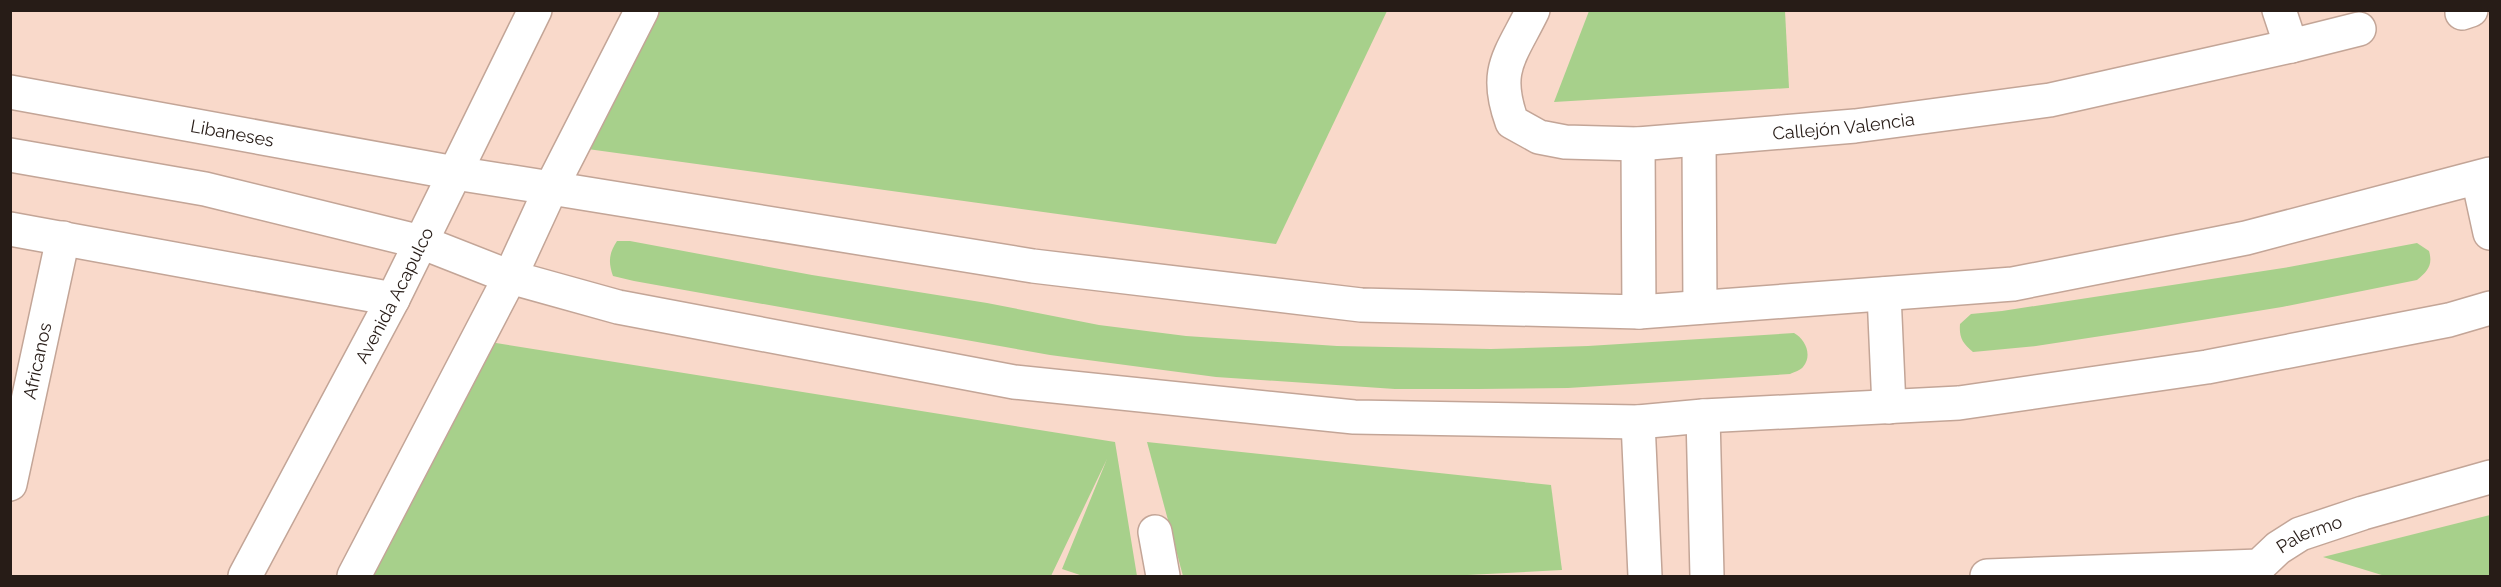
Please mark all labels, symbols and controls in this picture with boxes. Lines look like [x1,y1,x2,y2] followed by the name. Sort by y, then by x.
[1772,108,1916,143] street label: Callejón Valencia
[189,115,276,150] street label: Libaneses
[350,223,437,367] street label: Avenida Acapulco
[18,320,55,401] street label: Africanos
[2272,510,2345,557] street label: Palermo

